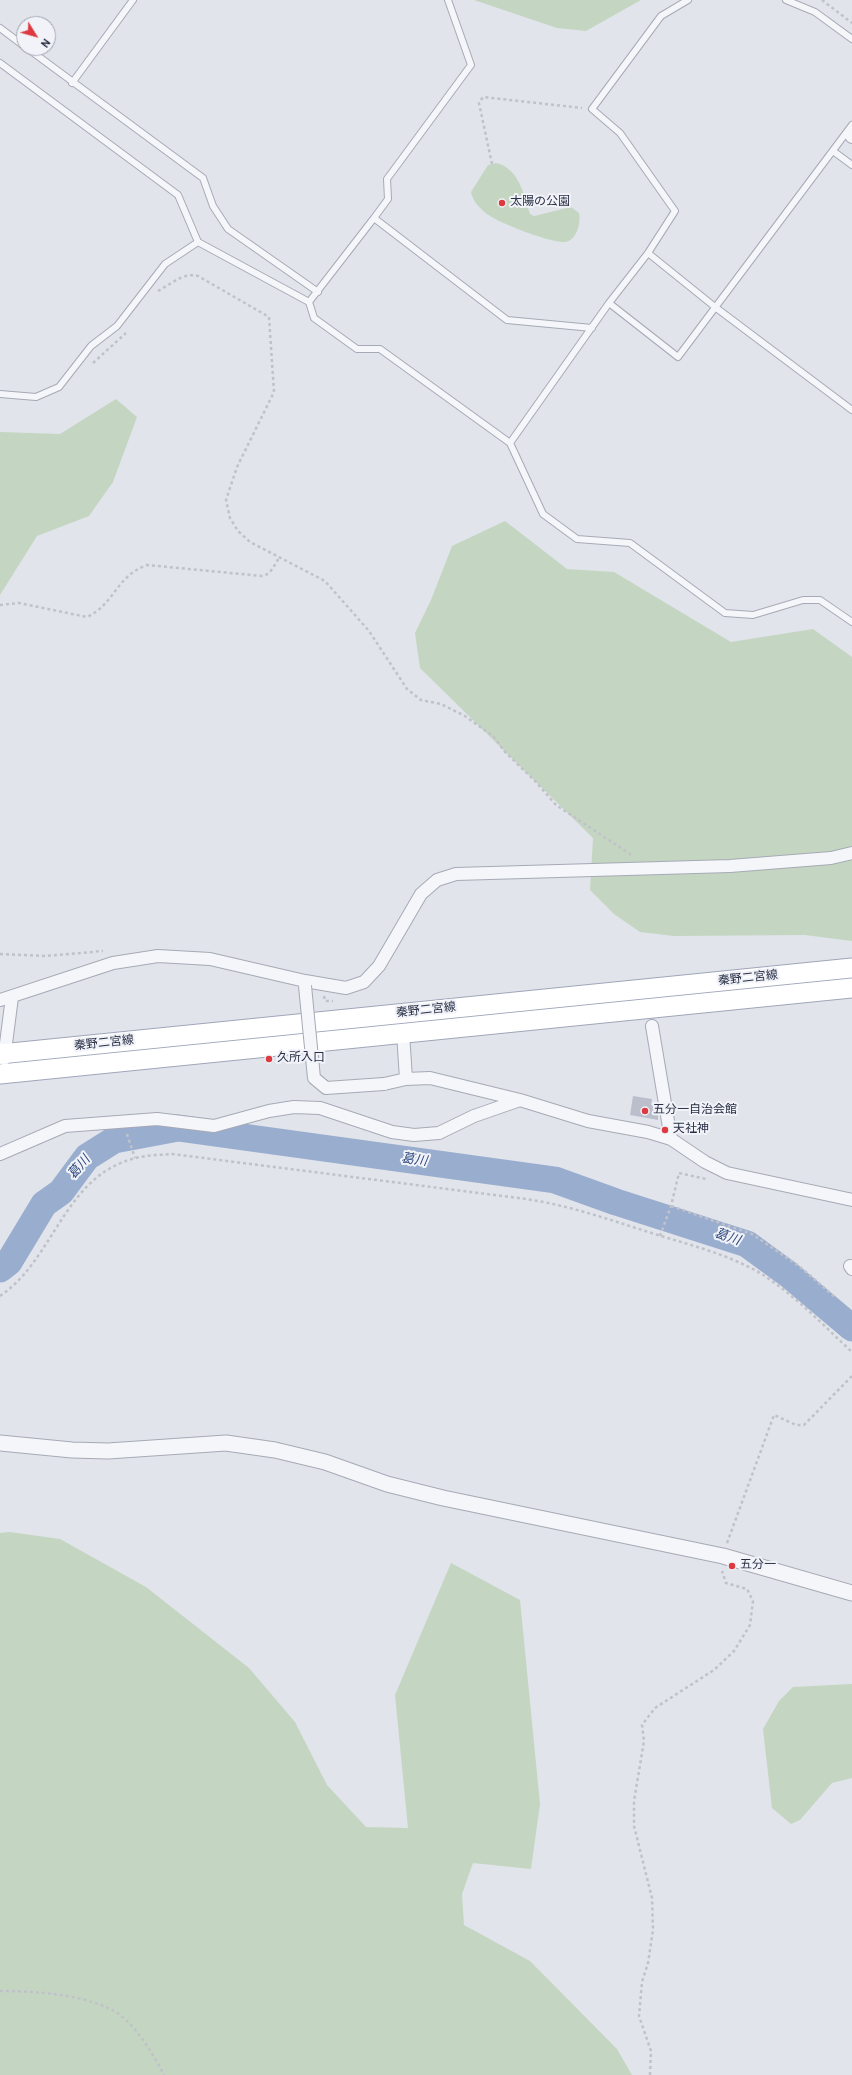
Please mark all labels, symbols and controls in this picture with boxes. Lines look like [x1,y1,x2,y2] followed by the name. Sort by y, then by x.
[16,16,56,56] north arrow
[37,35,53,50] text: N
[510,196,570,210] place label: 太陽の公園
[497,198,507,208] marker: 太陽の公園
[717,969,779,989] street label: 秦野二宮線
[395,1001,457,1021] street label: 秦野二宮線
[73,1034,135,1054] street label: 秦野二宮線
[277,1052,325,1066] place label: 久所入口
[264,1054,274,1064] marker: 久所入口
[653,1104,737,1118] place label: 五分一自治会館
[640,1106,650,1116] marker: 五分一自治会館
[673,1123,709,1137] place label: 天社神
[660,1125,670,1135] marker: 天社神
[400,1151,428,1171] water label: 葛川
[66,1153,94,1183] water label: 葛川
[712,1226,742,1250] water label: 葛川
[740,1559,776,1573] place label: 五分一
[727,1561,737,1571] marker: 五分一

